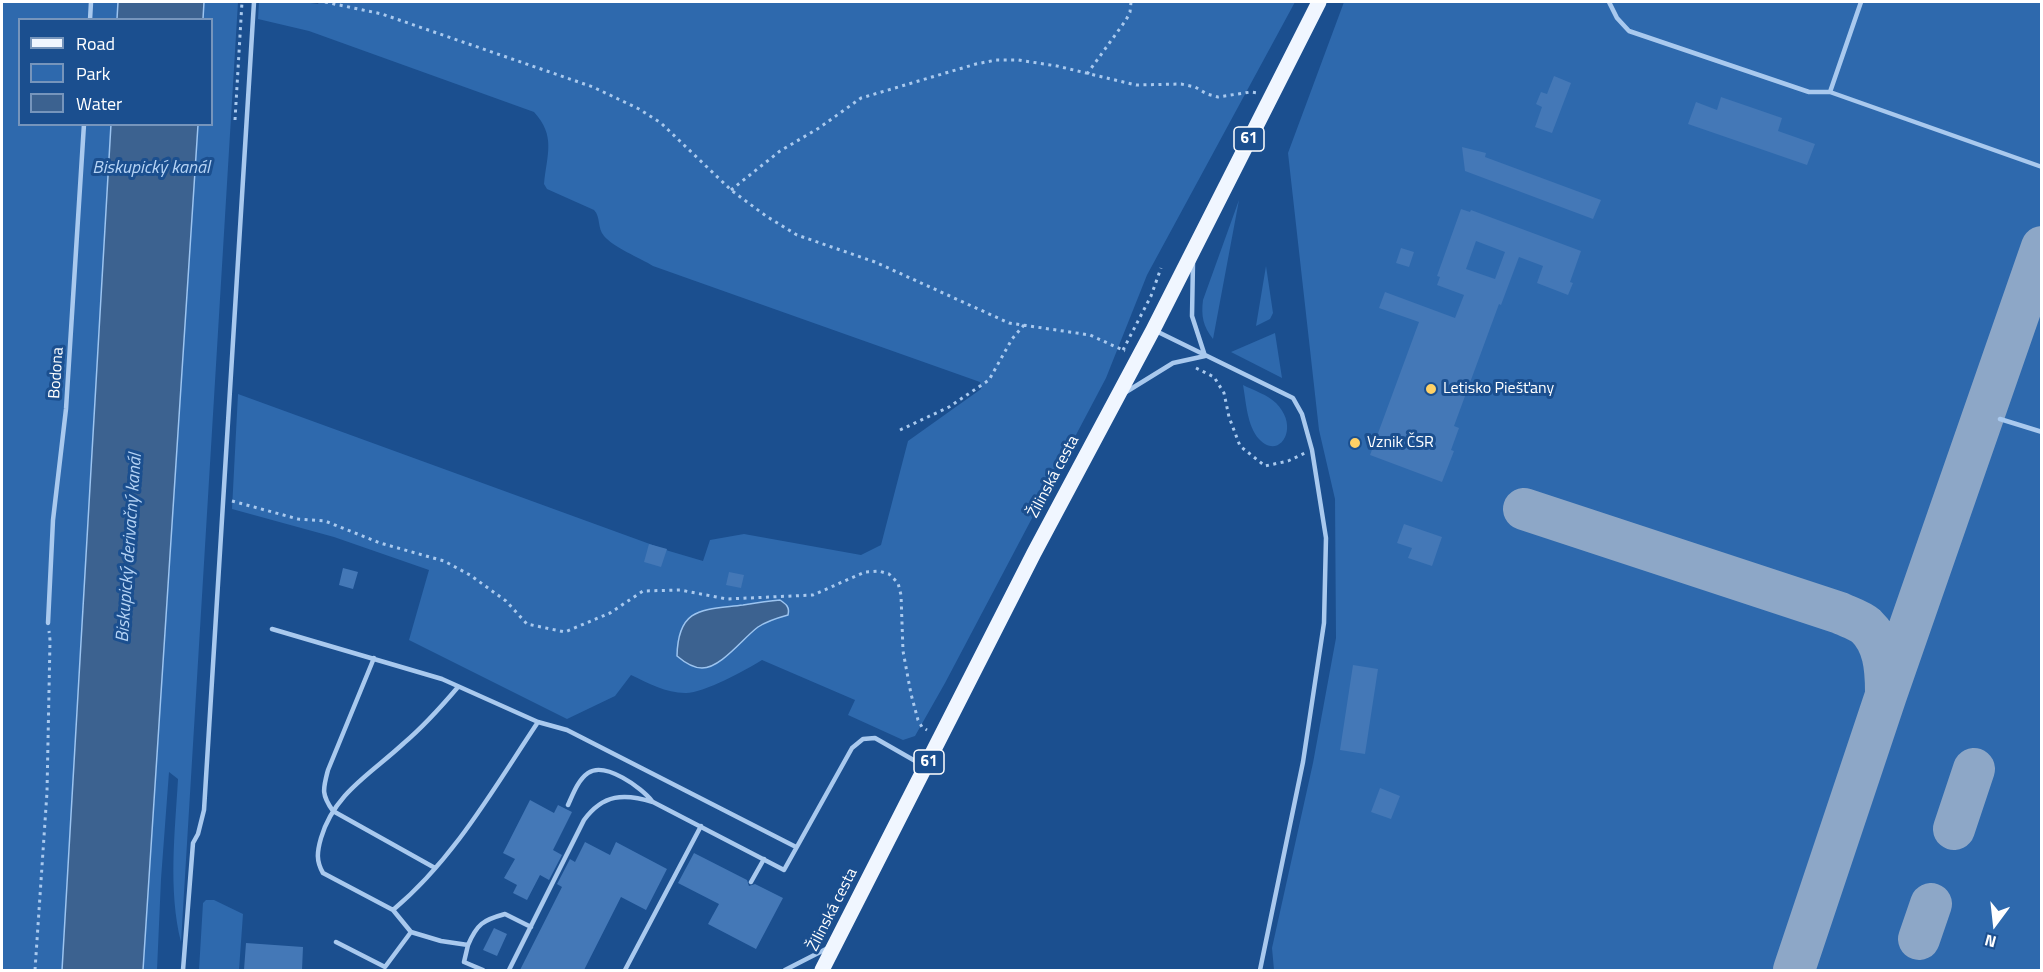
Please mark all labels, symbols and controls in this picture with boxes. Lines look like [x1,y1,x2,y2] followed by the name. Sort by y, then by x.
[18,18,213,126] legend
[76,30,115,57] text: Road
[76,60,110,87] text: Park
[76,90,122,117] text: Water
[1234,127,1264,151] road number: 61
[92,158,210,180] water label: Biskupický kanál
[46,346,68,400] street label: Bodona
[1443,379,1554,399] place label: Letisko Piešťany
[1424,382,1438,396] marker: Letisko Piešťany
[1024,433,1084,521] street label: Žilinská cesta
[1367,433,1434,453] place label: Vznik ČSR
[1348,436,1362,450] marker: Vznik ČSR
[113,453,147,643] water label: Biskupický derivačný kanál
[914,750,944,774] road number: 61
[804,865,862,955] street label: Žilinská cesta
[1965,894,2025,954] north arrow
[1982,928,1999,954] text: N

